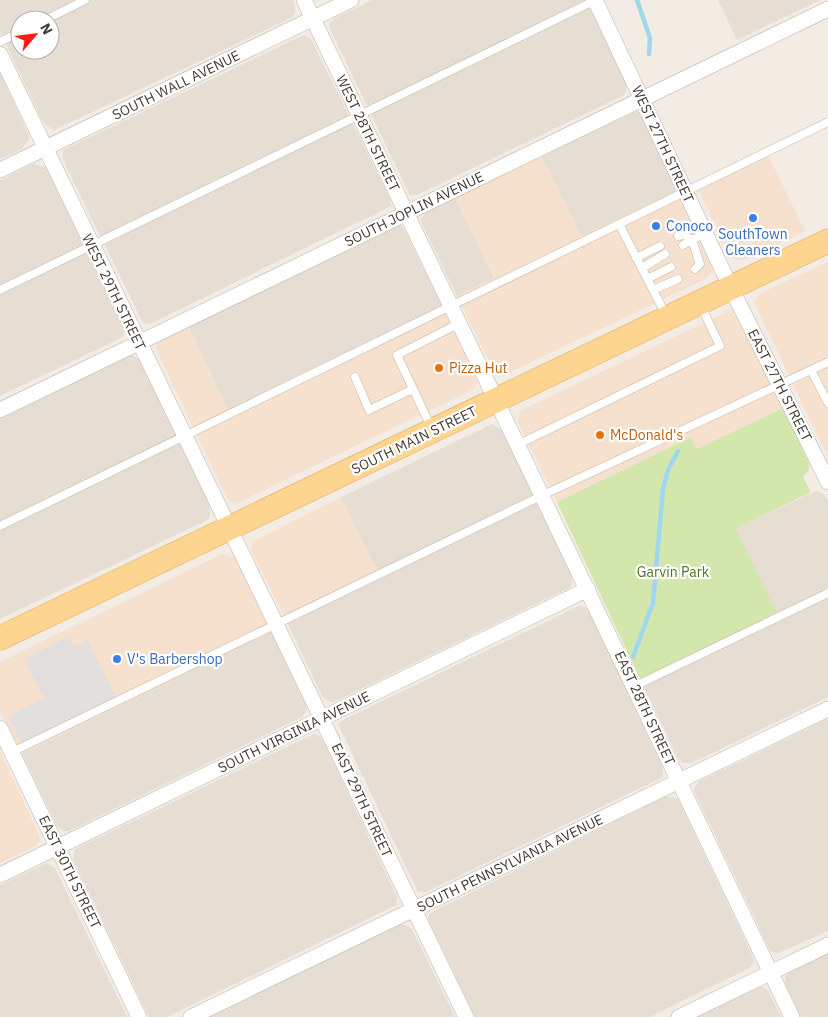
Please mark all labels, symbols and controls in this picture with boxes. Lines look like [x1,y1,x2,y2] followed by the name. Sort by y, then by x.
[10,10,60,60] north arrow
[36,20,57,38] text: N
[109,46,243,124] street label: SOUTH WALL AVENUE
[332,72,404,194] street label: WEST 28TH STREET
[628,83,698,205] street label: WEST 27TH STREET
[341,167,487,251] street label: SOUTH JOPLIN AVENUE
[747,212,759,224] marker: SouthTown Cleaners
[666,217,713,235] place label: Conoco
[650,220,662,232] marker: Conoco
[718,225,788,259] place label: SouthTown Cleaners
[78,231,150,353] street label: WEST 29TH STREET
[744,326,816,444] street label: EAST 27TH STREET
[449,359,508,377] place label: Pizza Hut
[433,362,445,374] marker: Pizza Hut
[348,402,480,478] street label: SOUTH MAIN STREET
[610,426,683,444] place label: McDonald's
[594,429,606,441] marker: McDonald's
[637,563,710,581] park label: Garvin Park
[611,648,679,768] street label: EAST 28TH STREET
[127,650,223,668] place label: V's Barbershop
[111,653,123,665] marker: V's Barbershop
[215,687,373,777] street label: SOUTH VIRGINIA AVENUE
[328,740,396,860] street label: EAST 29TH STREET
[414,810,606,916] street label: SOUTH PENNSYLVANIA AVENUE
[35,812,105,932] street label: EAST 30TH STREET

